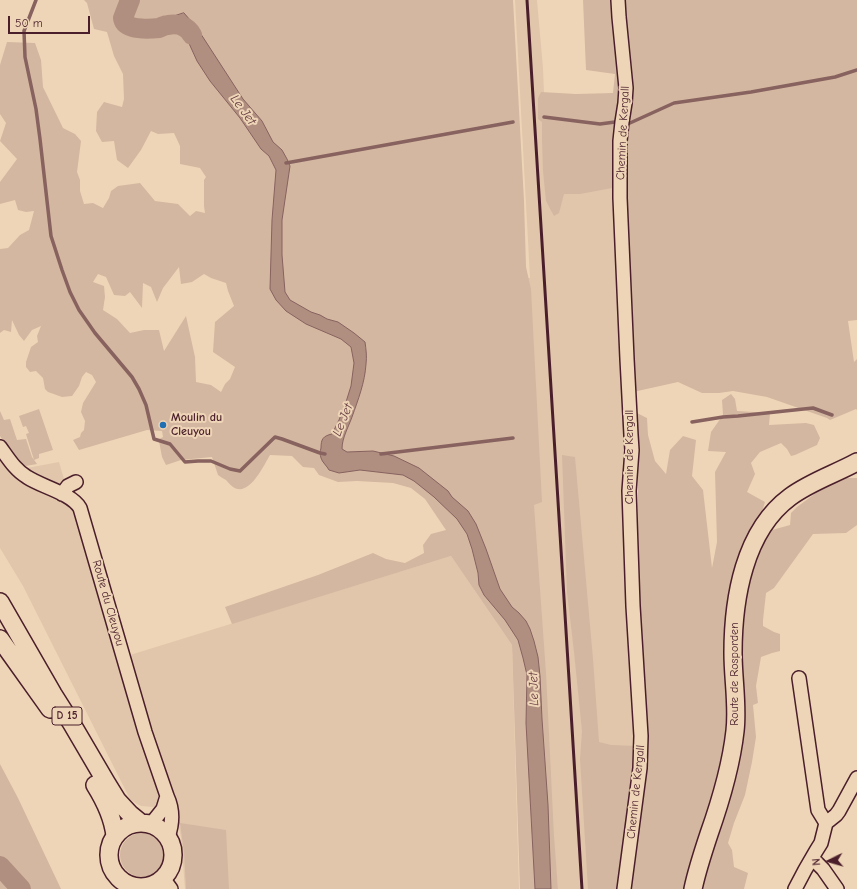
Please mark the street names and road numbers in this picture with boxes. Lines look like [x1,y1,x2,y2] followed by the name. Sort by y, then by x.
[613,85,633,181] street label: Chemin de Kergall
[623,410,637,504] street label: Chemin de Kergall
[89,558,127,648] street label: Route du Cleuyou
[728,622,742,726] street label: Route de Rosporden
[52,707,82,725] road number: D 15
[624,744,648,840] street label: Chemin de Kergall

